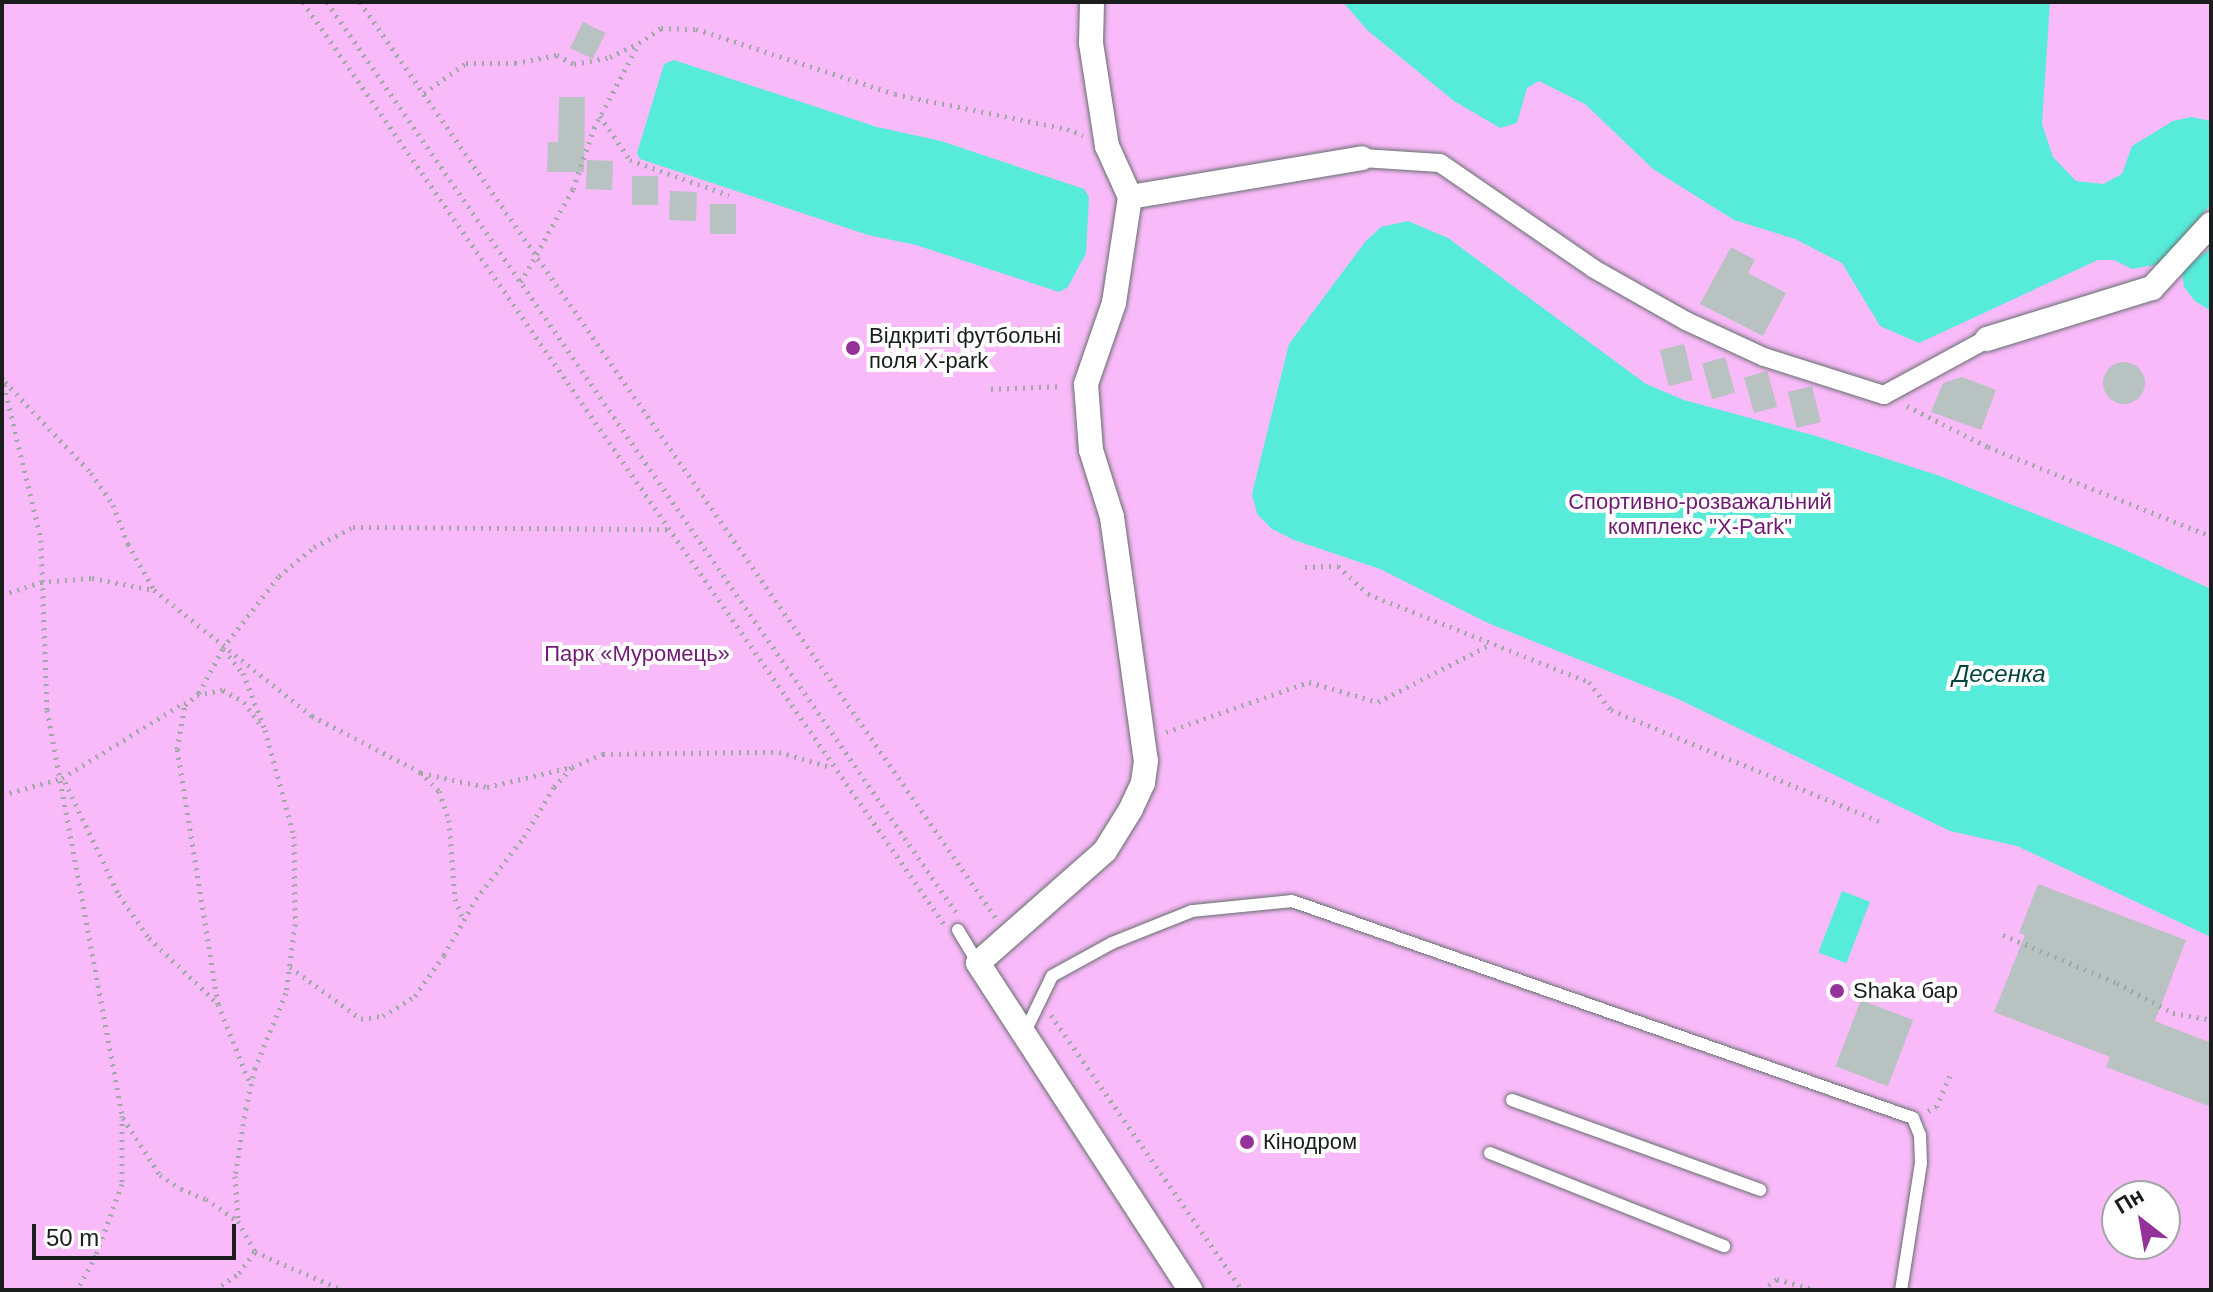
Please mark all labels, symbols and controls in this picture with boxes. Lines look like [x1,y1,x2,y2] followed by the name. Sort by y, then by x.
[869,322,1061,374] place label: Відкриті футбольні поля X-park
[844,339,862,357] marker: Відкриті футбольні поля X-park
[1568,488,1832,540] park label: Спортивно-розважальний комплекс "Х-Park"
[544,641,730,667] park label: Парк «Муромець»
[1952,660,2046,688] water label: Десенка
[1853,978,1958,1004] place label: Shaka бар
[1828,982,1846,1000] marker: Shaka бар
[1263,1129,1357,1155] place label: Кінодром
[1238,1133,1256,1151] marker: Кінодром
[2101,1180,2181,1260] north arrow
[2110,1183,2148,1219] text: Пн
[36,1208,240,1258] scale bar
[46,1224,99,1251] text: 50 m

